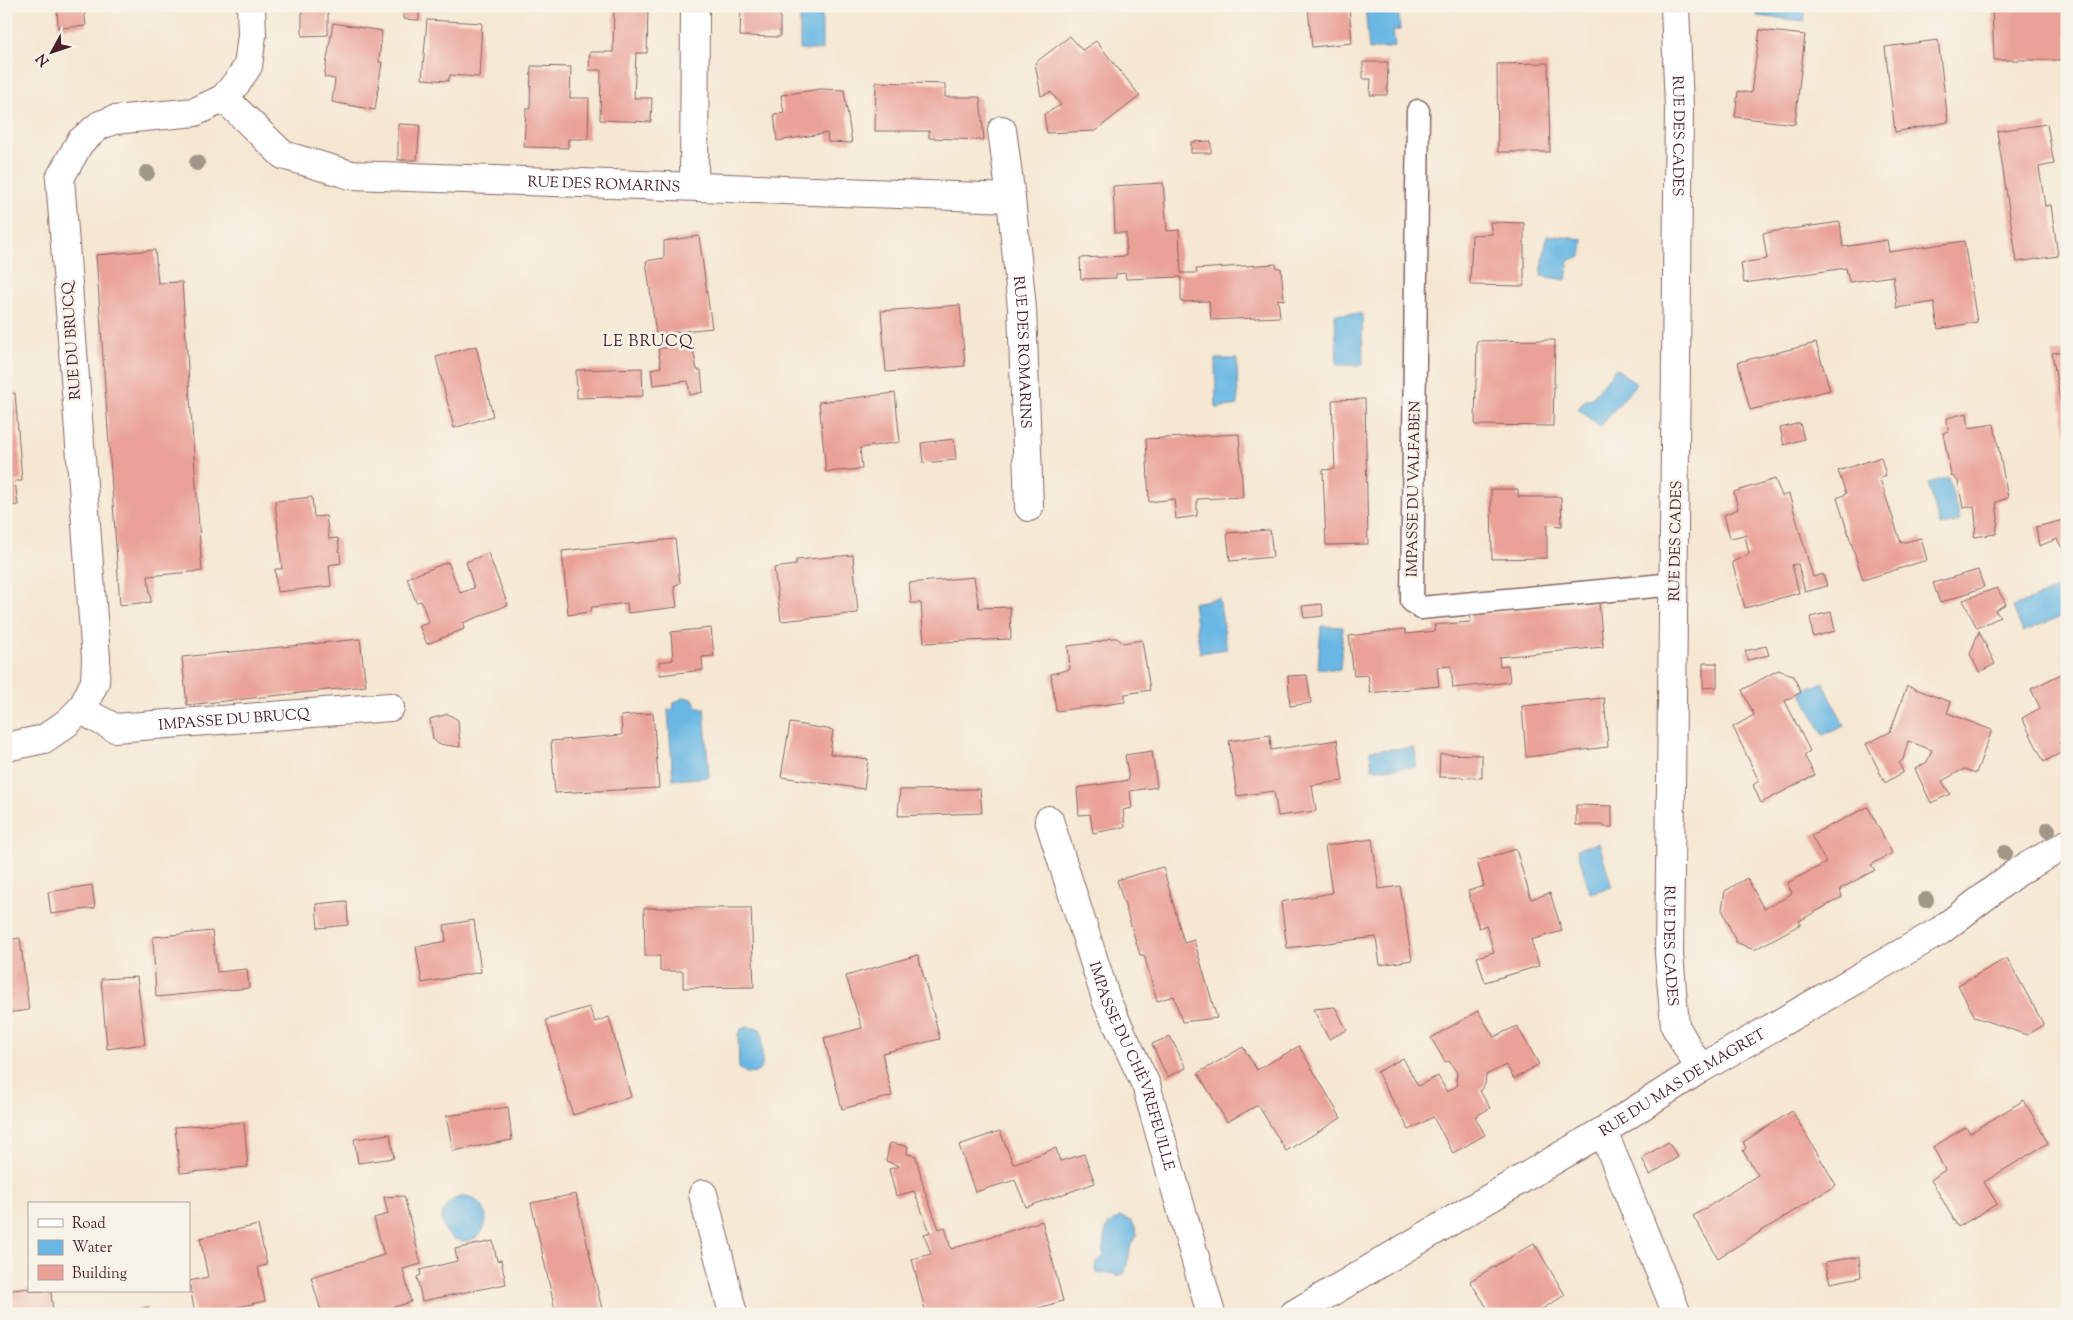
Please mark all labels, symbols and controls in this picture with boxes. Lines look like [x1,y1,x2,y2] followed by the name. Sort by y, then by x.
[28,28,78,78] north arrow
[32,48,55,70] text: N
[1666,75,1688,197] street label: RUE DES CADES
[527,172,681,198] street label: RUE DES ROMARINS
[1007,275,1035,429] street label: RUE DES ROMARINS
[58,279,87,400] street label: RUE DU BRUCQ
[603,331,695,354] district label: LE BRUCQ
[1402,401,1427,577] street label: IMPASSE DU VALFABEN
[1665,480,1688,602] street label: RUE DES CADES
[158,704,313,737] street label: IMPASSE DU BRUCQ
[1657,885,1682,1007] street label: RUE DES CADES
[1083,959,1179,1173] street label: IMPASSE DU CHÈVREFEUILLE
[1596,1024,1770,1143] street label: RUE DU MAS DE MAGRET
[28,1202,190,1292] legend
[72,1214,106,1235] text: Road
[72,1238,113,1259] text: Water
[72,1264,127,1285] text: Building

